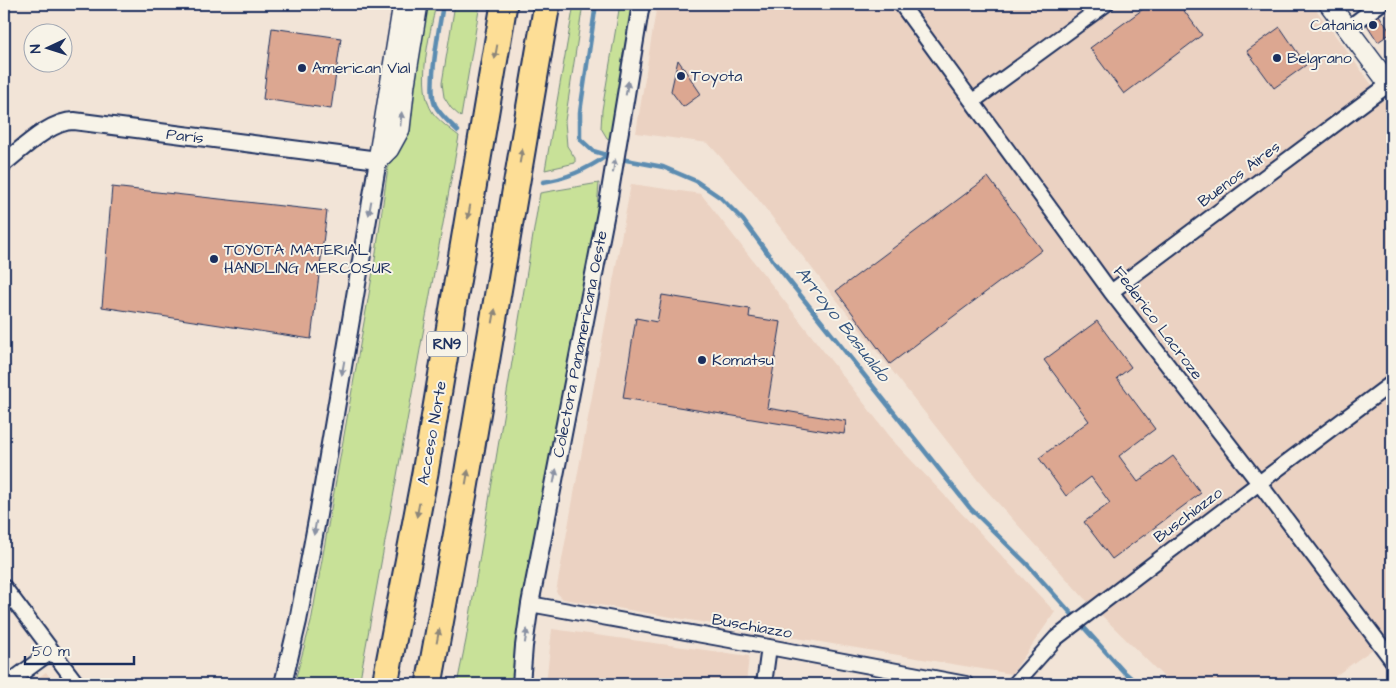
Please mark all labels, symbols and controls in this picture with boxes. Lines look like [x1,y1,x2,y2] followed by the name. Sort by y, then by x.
[1310,14,1363,36] place label: Catania
[1367,19,1379,31] marker: Catania
[22,22,72,72] north arrow
[26,44,46,54] text: N
[492,44,500,60] one-way arrow
[1287,47,1352,70] place label: Belgrano
[1271,52,1283,64] marker: Belgrano
[312,57,410,79] place label: American Vial
[296,62,308,74] marker: American Vial
[691,65,742,88] place label: Toyota
[675,70,687,82] marker: Toyota
[623,80,631,96] one-way arrow
[397,110,405,126] one-way arrow
[165,123,205,149] street label: París
[1193,136,1285,212] street label: Buenos Aires
[518,148,526,164] one-way arrow
[610,158,618,174] one-way arrow
[365,200,373,216] one-way arrow
[465,204,473,220] one-way arrow
[547,228,613,459] street label: Colectora Panamericana Oeste
[224,239,392,279] place label: TOYOTA MATERIAL HANDLING MERCOSUR
[208,253,220,265] marker: TOYOTA MATERIAL HANDLING MERCOSUR
[789,261,897,389] water label: Arroyo Basualdo
[1108,262,1208,385] street label: Federico Lacroze
[491,308,499,324] one-way arrow
[427,332,467,356] road number: RN9
[712,349,774,371] place label: Komatsu
[696,354,708,366] marker: Komatsu
[338,360,346,376] one-way arrow
[412,379,452,487] street label: Acceso Norte
[464,468,472,484] one-way arrow
[551,468,559,484] one-way arrow
[1149,482,1227,548] street label: Buschiazzo
[414,503,422,518] one-way arrow
[311,521,319,537] one-way arrow
[710,608,794,644] street label: Buschiazzo
[522,627,530,643] one-way arrow
[434,628,442,644] one-way arrow
[25,633,134,665] scale bar
[32,641,70,662] text: 50 m

